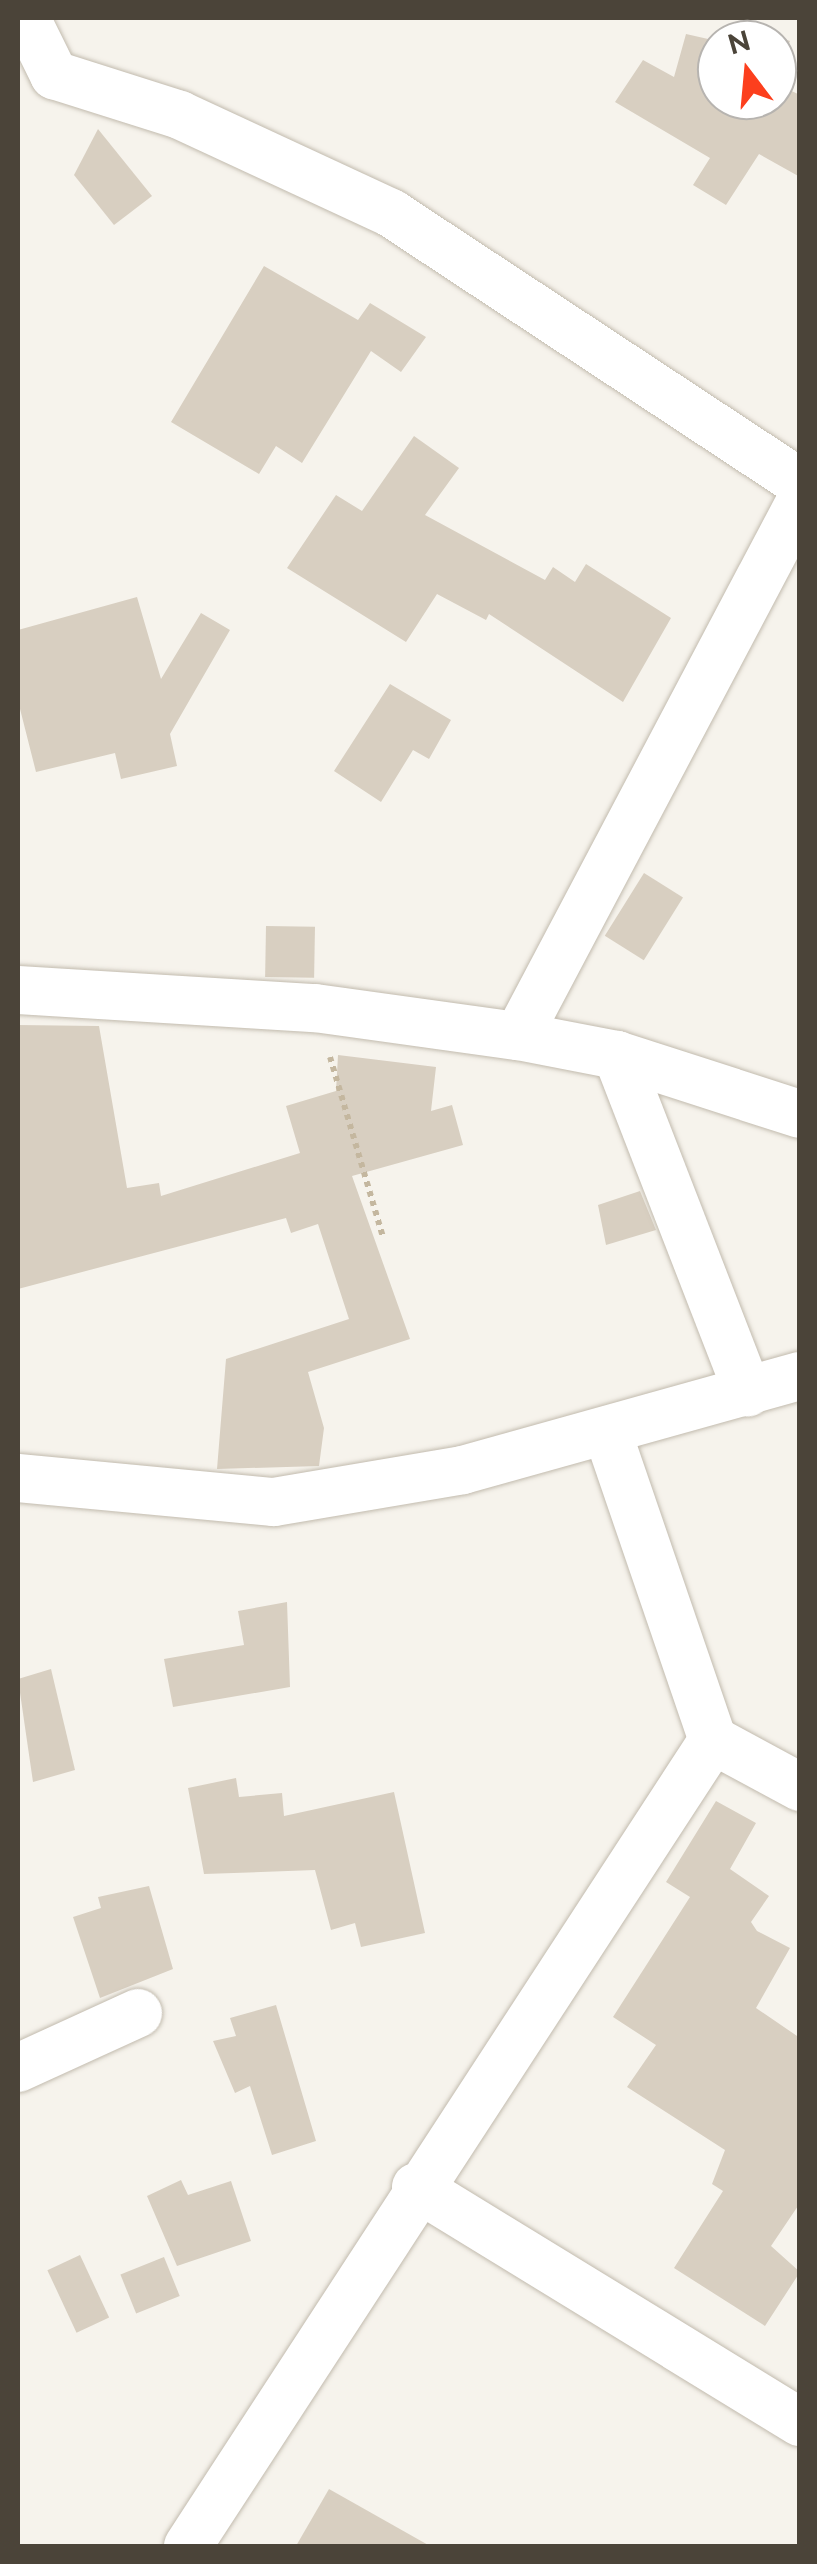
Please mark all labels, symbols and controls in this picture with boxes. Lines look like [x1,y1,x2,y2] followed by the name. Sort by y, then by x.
[697,20,797,120] north arrow
[724,24,754,61] text: N

